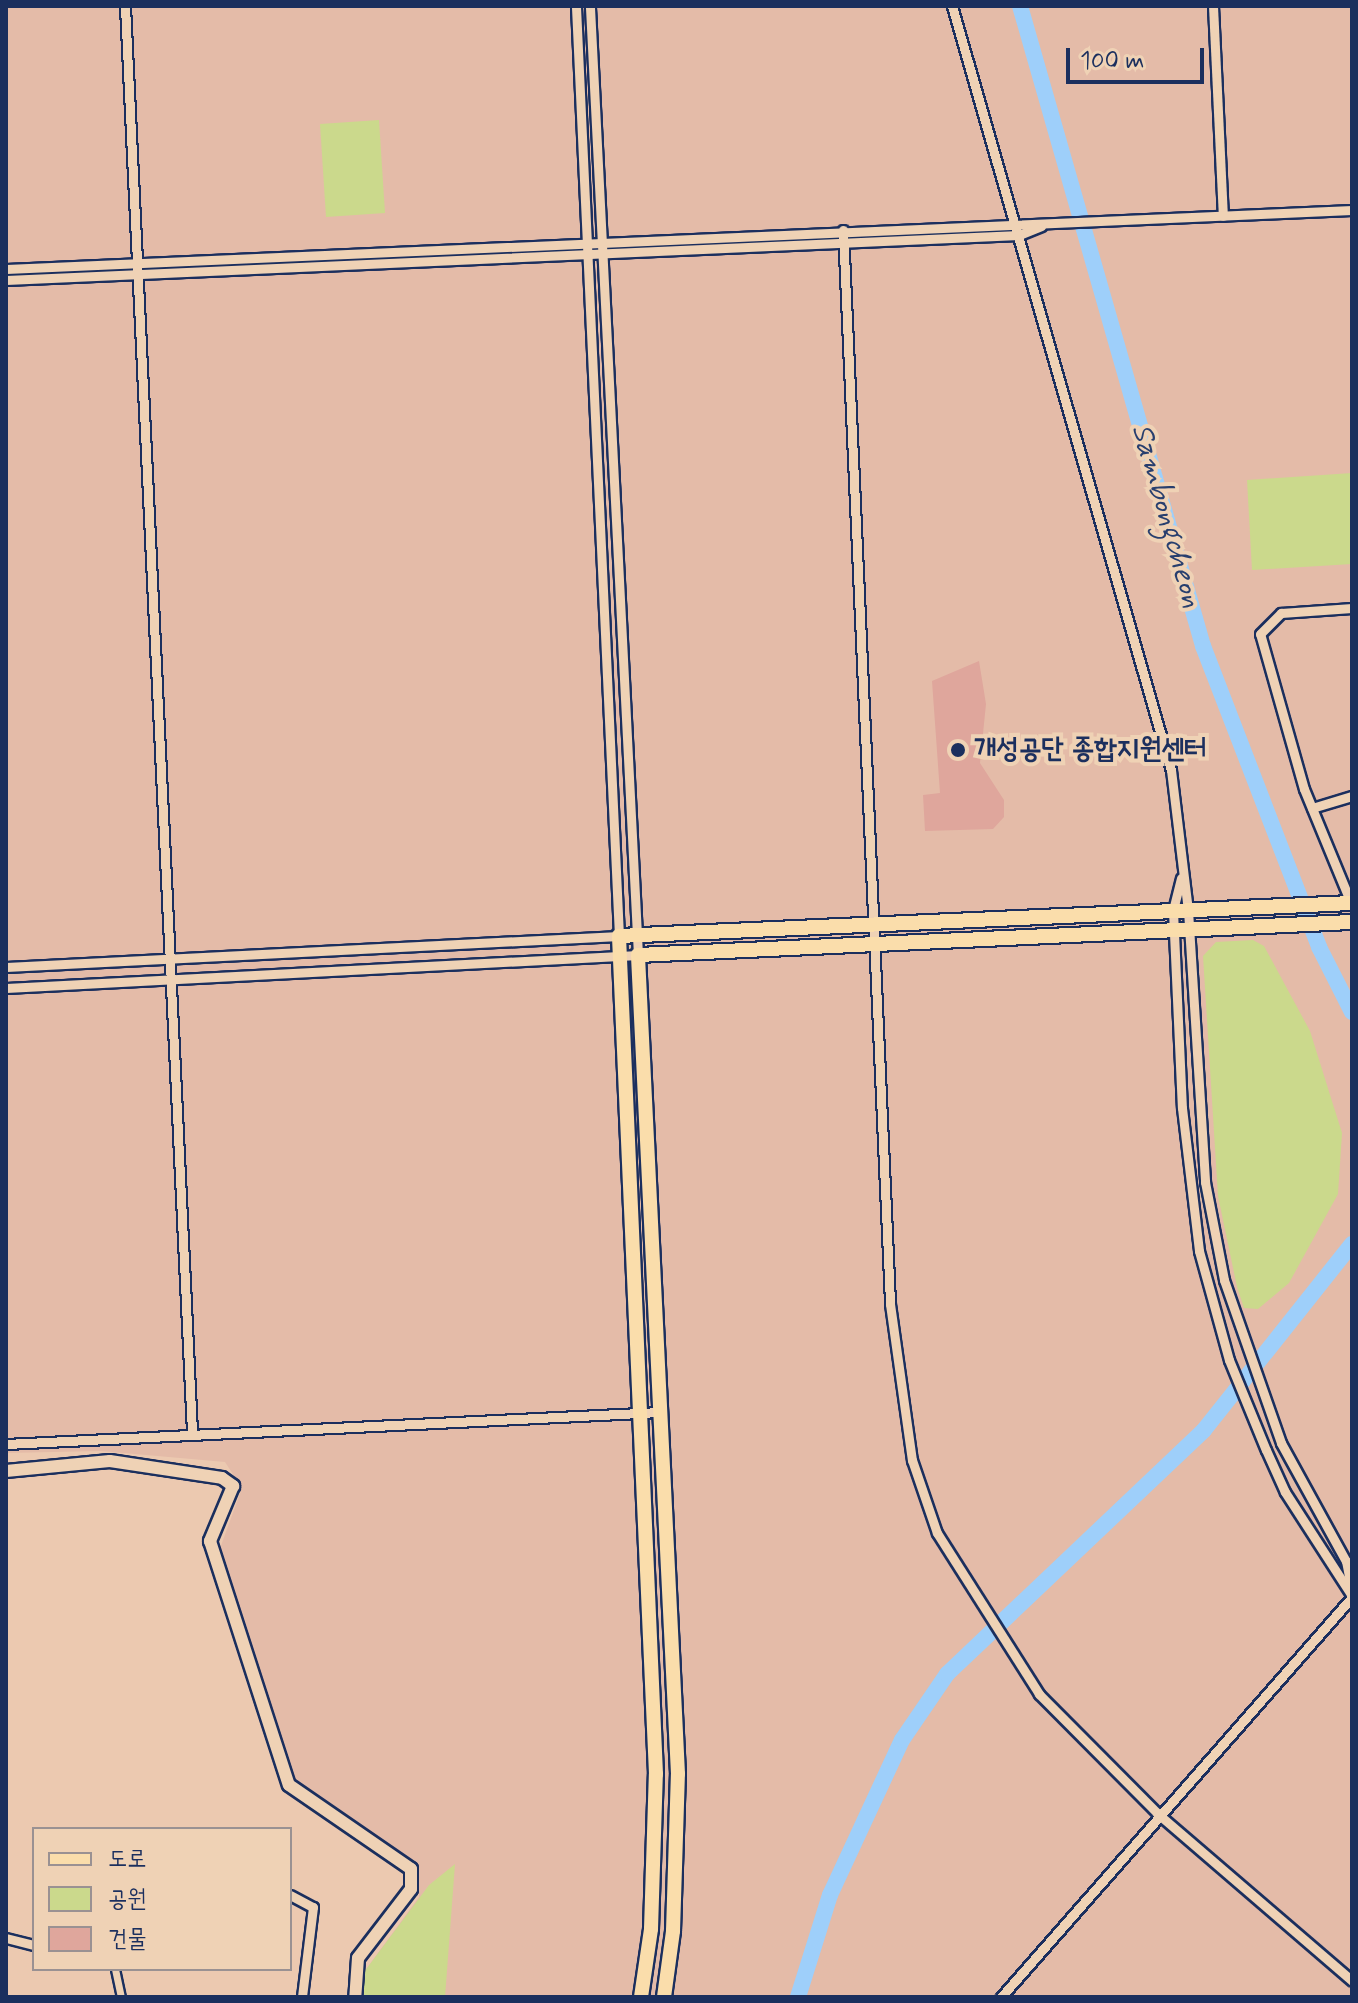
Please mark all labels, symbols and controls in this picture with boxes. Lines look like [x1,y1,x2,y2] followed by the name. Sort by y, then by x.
[1070,32,1208,82] scale bar
[1080,46,1144,77] text: 100 m
[1123,420,1209,612] water label: Sambongcheon
[974,733,1207,767] place label: 개성공단 종합지원센터
[949,741,967,759] marker: 개성공단 종합지원센터
[32,1827,292,1971] legend
[108,1844,147,1875] text: 도로
[108,1884,147,1915] text: 공원
[108,1924,147,1955] text: 건물

